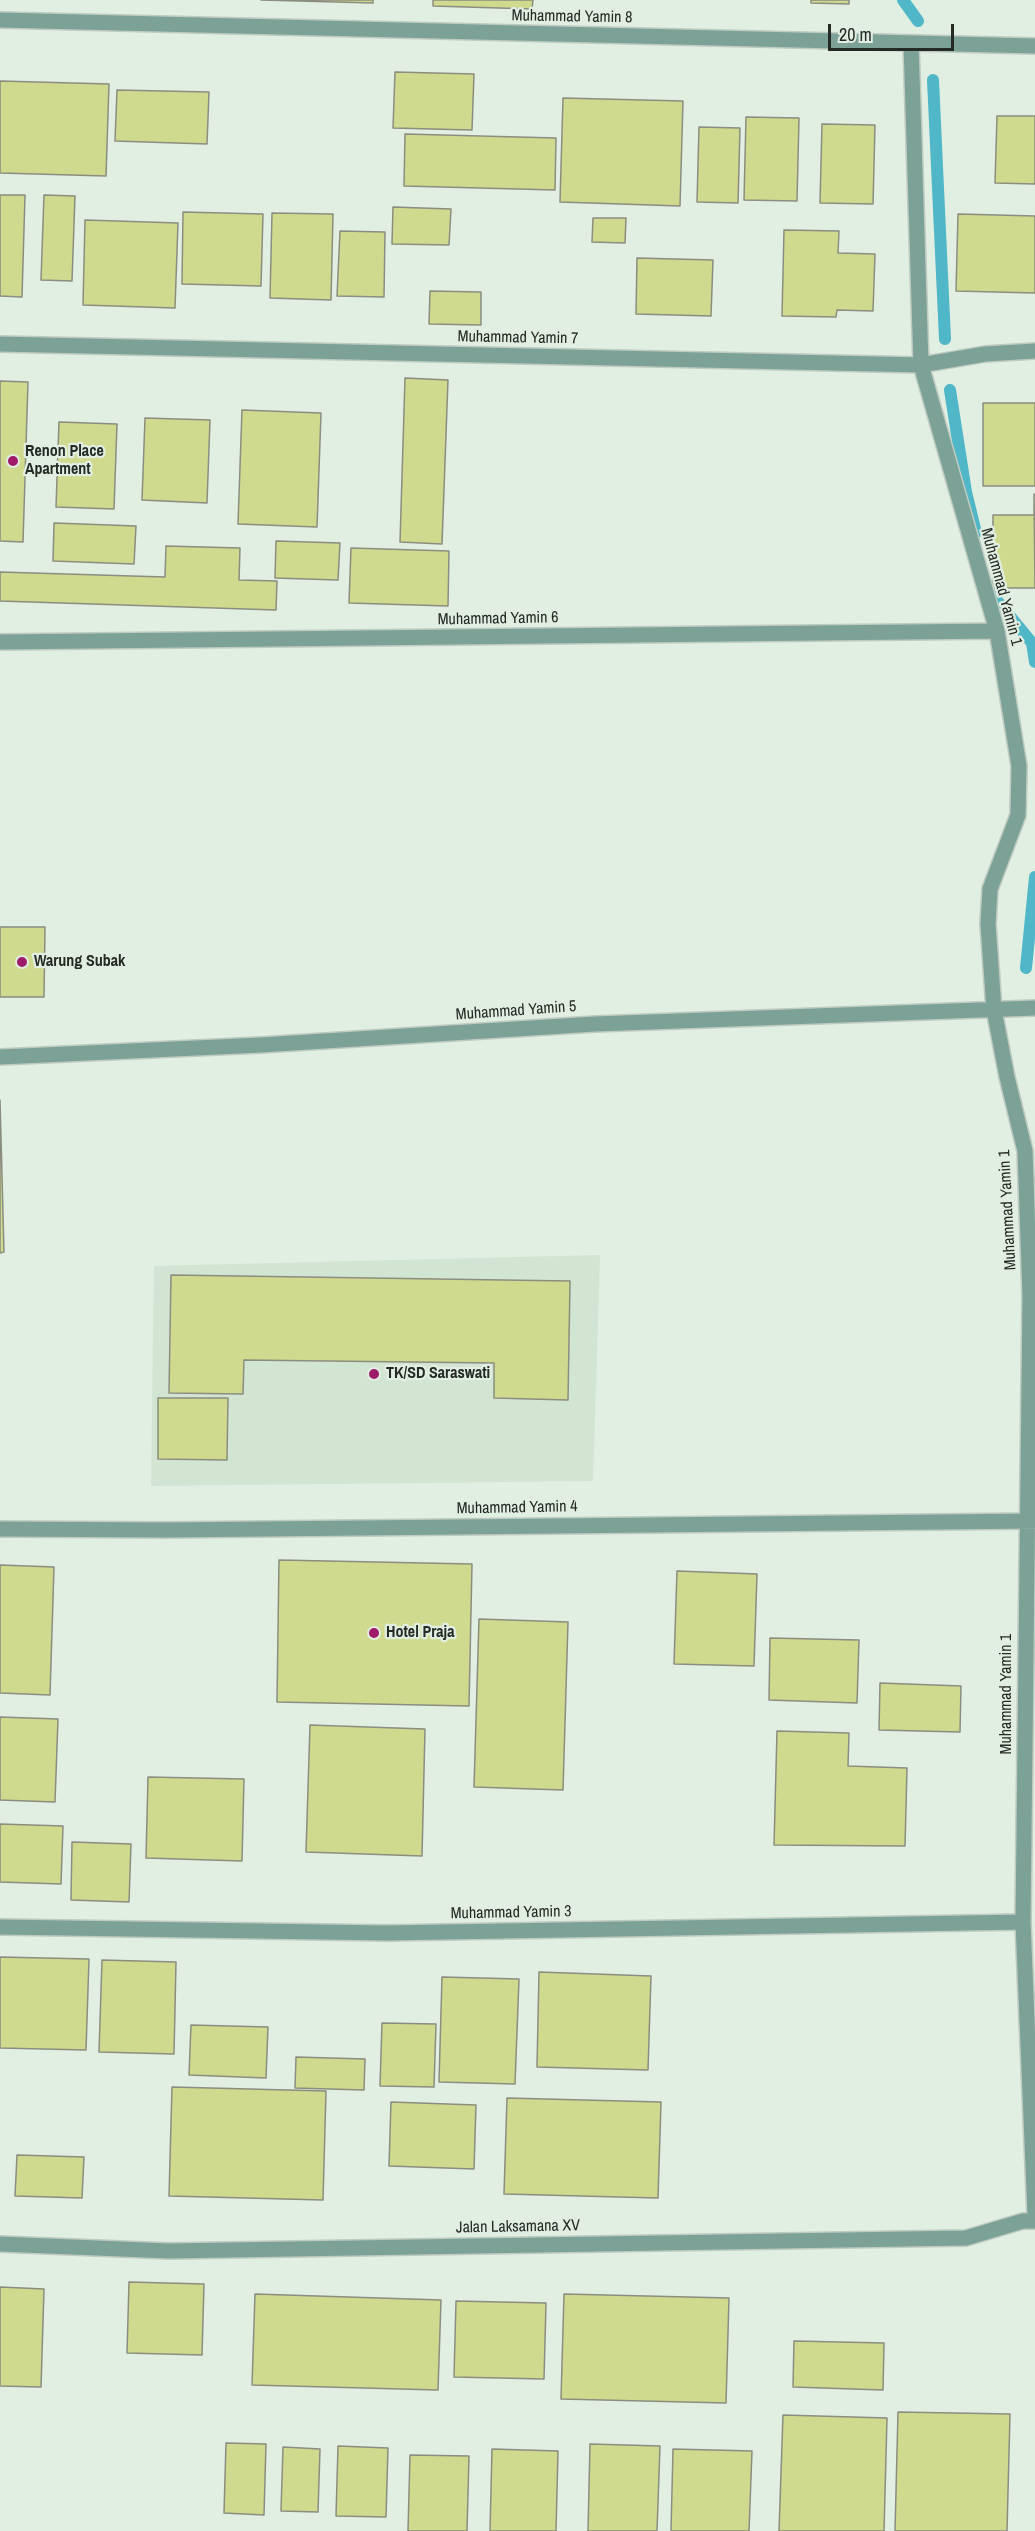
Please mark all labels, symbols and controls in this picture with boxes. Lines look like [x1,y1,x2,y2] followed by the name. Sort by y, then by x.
[511,6,633,28] street label: Muhammad Yamin 8
[831,12,957,50] scale bar
[839,22,872,47] text: 20 m
[457,327,579,349] street label: Muhammad Yamin 7
[25,442,104,480] place label: Renon Place Apartment
[6,454,20,468] marker: Renon Place Apartment
[976,526,1026,648] street label: Muhammad Yamin 1
[437,608,559,630] street label: Muhammad Yamin 6
[34,952,125,972] place label: Warung Subak
[15,955,29,969] marker: Warung Subak
[455,997,577,1025] street label: Muhammad Yamin 5
[995,1149,1021,1271] street label: Muhammad Yamin 1
[386,1364,490,1384] place label: TK/SD Saraswati
[367,1367,381,1381] marker: TK/SD Saraswati
[456,1497,578,1519] street label: Muhammad Yamin 4
[386,1623,455,1643] place label: Hotel Praja
[367,1626,381,1640] marker: Hotel Praja
[997,1634,1017,1754] street label: Muhammad Yamin 1
[450,1902,572,1924] street label: Muhammad Yamin 3
[456,2216,580,2238] street label: Jalan Laksamana XV

